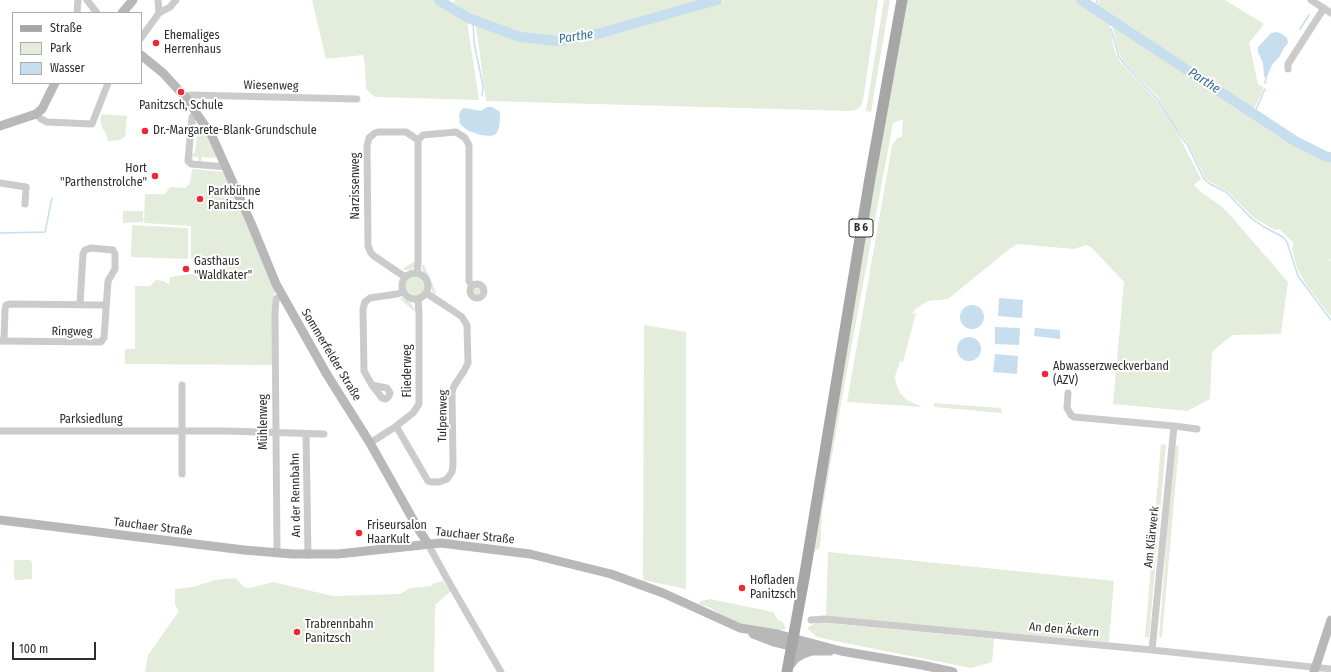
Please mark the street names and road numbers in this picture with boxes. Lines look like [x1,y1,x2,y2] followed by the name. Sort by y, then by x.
[244,78,298,94] street label: Wiesenweg
[349,153,363,219] street label: Narzissenweg
[849,219,873,237] road number: B 6
[298,306,364,404] street label: Sommerfelder Straße
[51,324,93,340] street label: Ringweg
[401,344,415,398] street label: Fliederweg
[435,390,451,442] street label: Tulpenweg
[257,394,271,450] street label: Mühlenweg
[59,413,123,427] street label: Parksiedlung
[288,453,304,537] street label: An der Rennbahn
[1142,506,1162,568] street label: Am Klärwerk
[113,515,193,539] street label: Tauchaer Straße
[435,525,515,547] street label: Tauchaer Straße
[1028,620,1100,640] street label: An den Äckern

